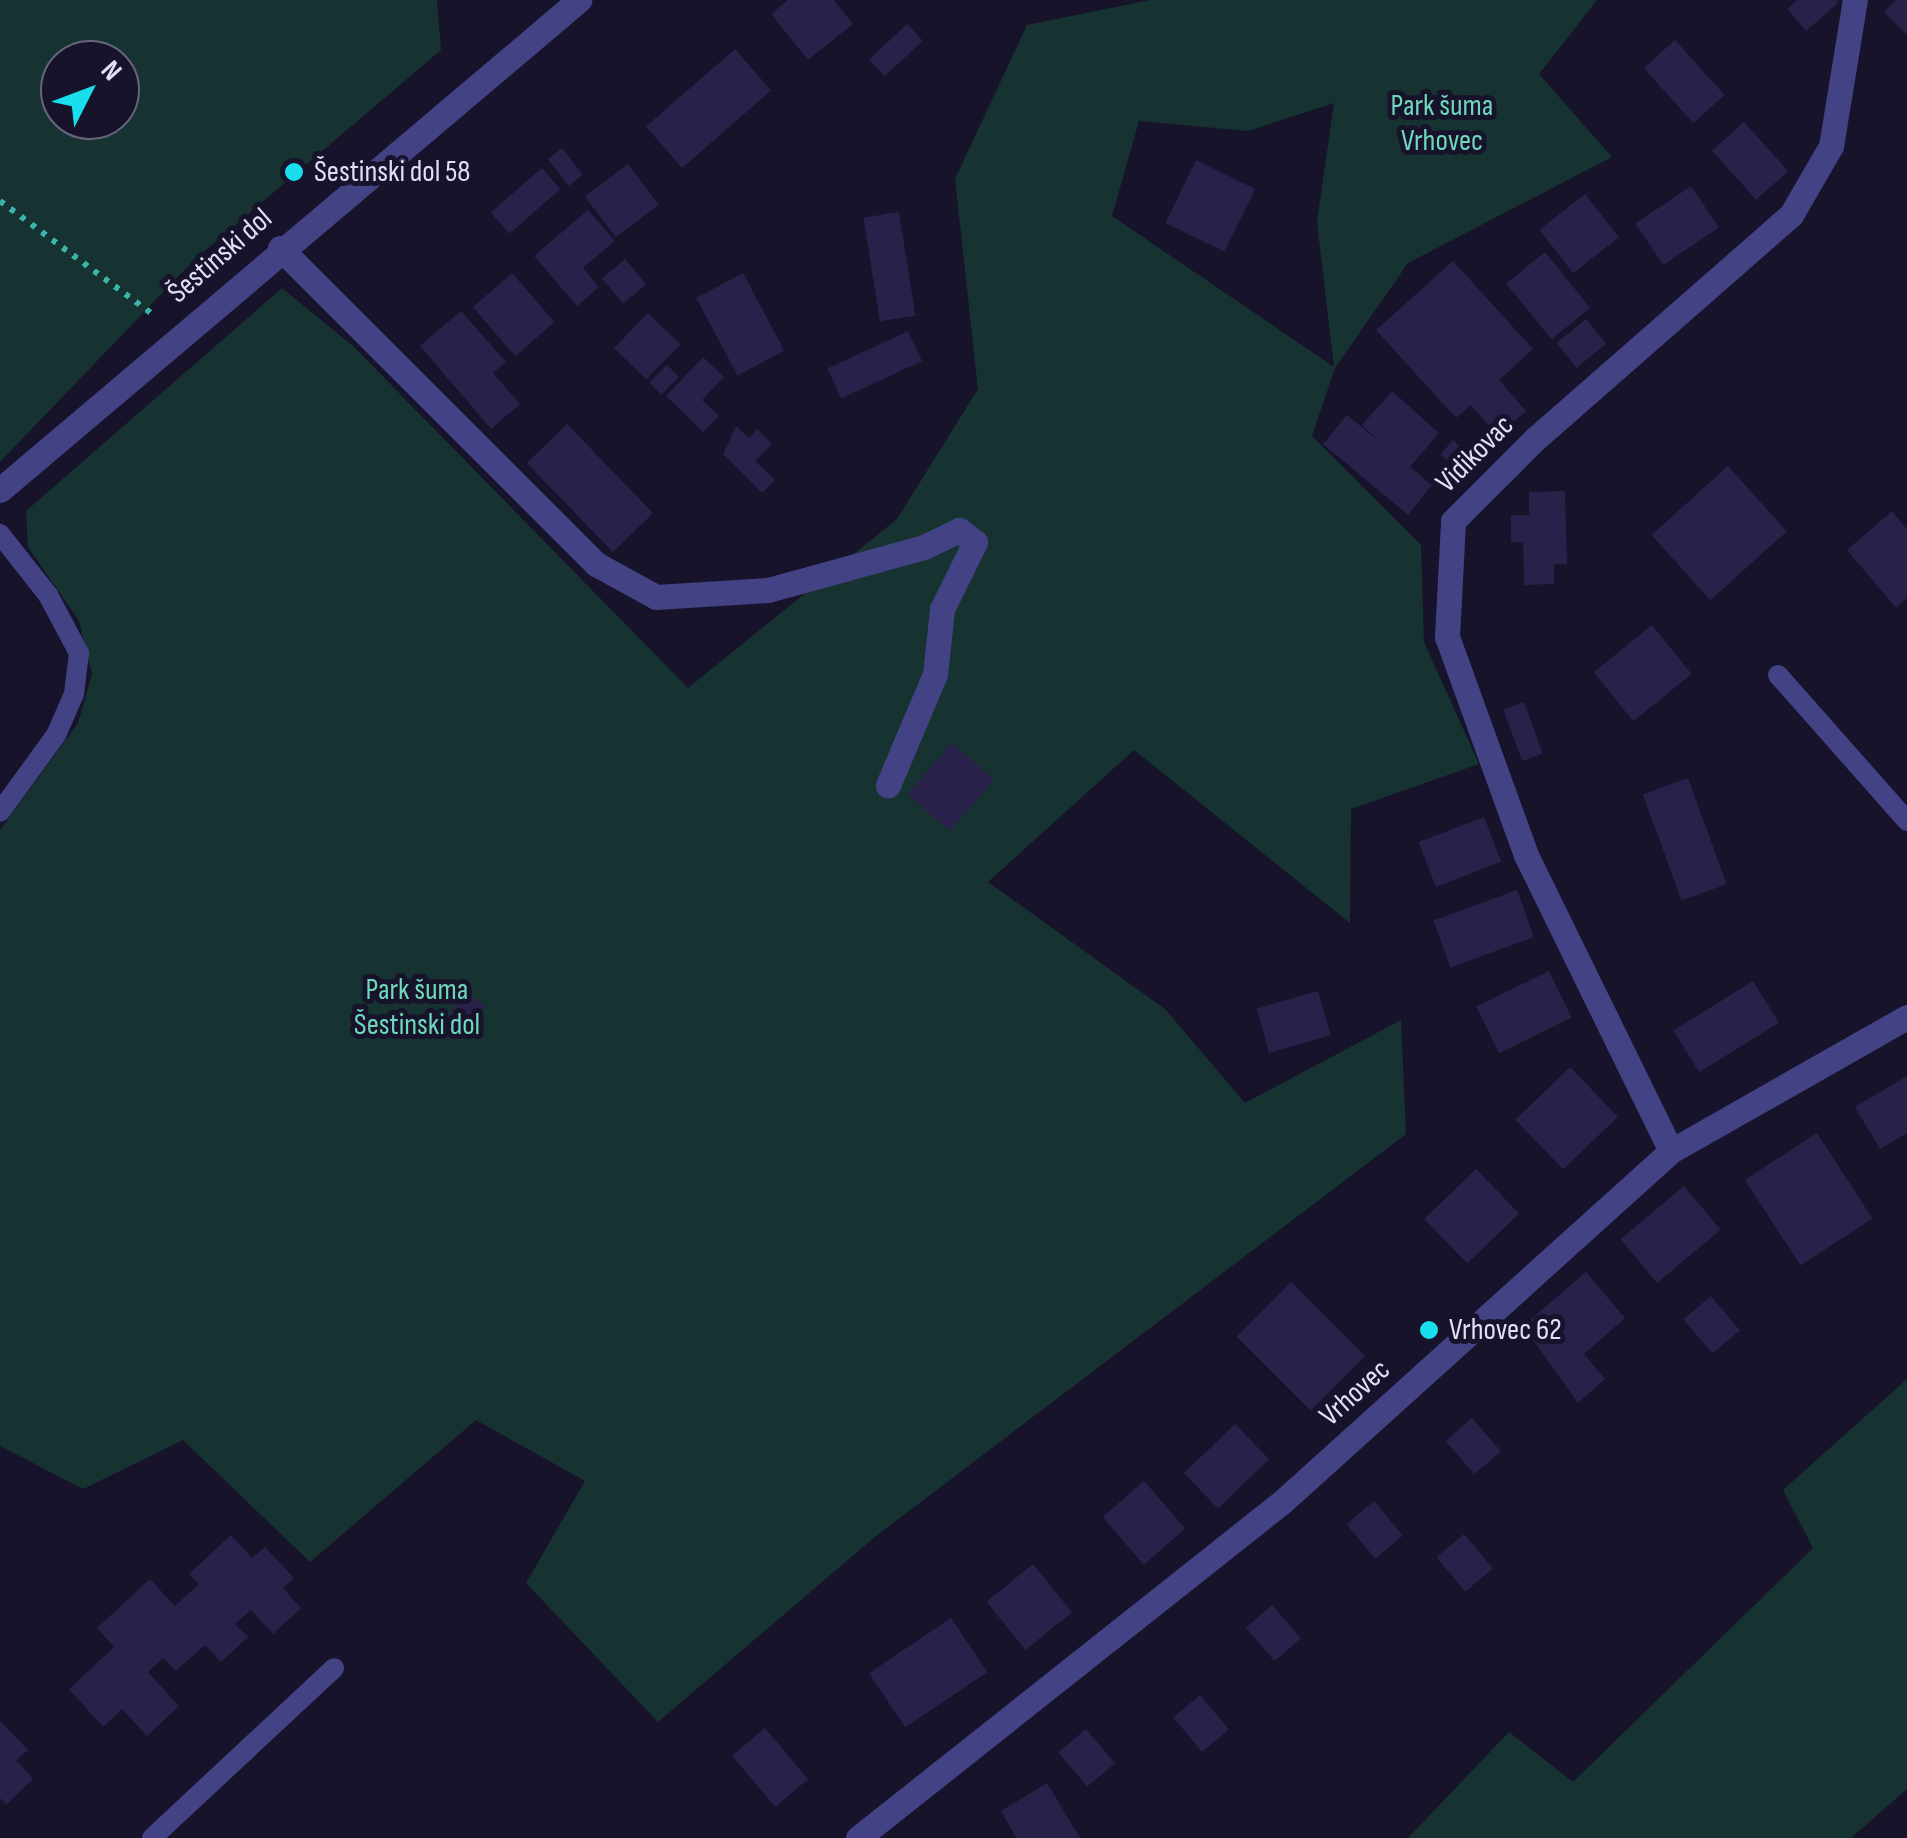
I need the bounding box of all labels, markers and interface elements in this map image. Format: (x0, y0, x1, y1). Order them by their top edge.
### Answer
north arrow (40, 40, 140, 140)
text: N (94, 54, 128, 88)
park label: Park šuma Vrhovec (1391, 88, 1493, 158)
place label: Šestinski dol 58 (314, 154, 470, 190)
marker: Šestinski dol 58 (283, 161, 305, 183)
street label: Šestinski dol (161, 201, 279, 311)
street label: Vidikovac (1429, 408, 1521, 500)
park label: Park šuma Šestinski dol (354, 972, 480, 1042)
place label: Vrhovec 62 (1449, 1312, 1562, 1348)
marker: Vrhovec 62 (1418, 1319, 1440, 1341)
street label: Vrhovec (1312, 1352, 1398, 1434)

